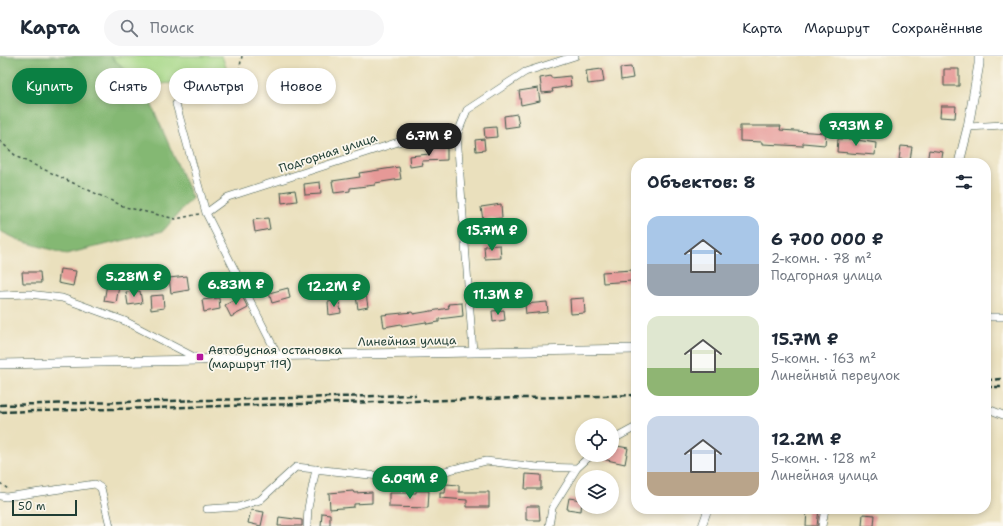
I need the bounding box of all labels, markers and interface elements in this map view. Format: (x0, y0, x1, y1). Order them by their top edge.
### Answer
search box (104, 10, 384, 46)
text: Карта (20, 15, 80, 40)
icon: search (118, 17, 140, 39)
text: Поиск (150, 18, 194, 38)
text: Карта (742, 19, 782, 37)
text: Маршрут (804, 19, 870, 37)
text: Сохранённые (892, 19, 983, 37)
chip: Купить (12, 68, 87, 104)
chip: Снять (95, 68, 161, 104)
chip: Фильтры (169, 68, 258, 104)
chip: Новое (266, 68, 336, 104)
pin: 7.93M ₽ (819, 113, 893, 147)
text: 7.93M ₽ (828, 117, 884, 134)
pin: 6.7M ₽ (396, 123, 462, 157)
text: 6.7M ₽ (405, 127, 453, 144)
street label: Подгорная улица (277, 129, 380, 176)
text: Объектов: 8 (647, 171, 756, 193)
icon: filters (953, 171, 975, 193)
pin: 15.7M ₽ (455, 218, 529, 252)
text: 15.7M ₽ (466, 222, 518, 239)
text: 6 700 000 ₽ (771, 228, 884, 250)
icon: home (679, 232, 727, 280)
text: 2-комн. · 78 m² (771, 250, 872, 267)
pin: 5.28M ₽ (97, 264, 171, 298)
text: Подгорная улица (771, 267, 882, 284)
text: 5.28M ₽ (106, 268, 162, 285)
pin: 6.83M ₽ (199, 272, 273, 306)
pin: 12.2M ₽ (297, 274, 371, 308)
text: 6.83M ₽ (207, 276, 265, 293)
text: 12.2M ₽ (307, 278, 361, 295)
pin: 11.3M ₽ (461, 282, 535, 316)
text: 11.3M ₽ (473, 286, 523, 303)
text: 15.7M ₽ (771, 328, 839, 350)
street label: Линейная улица (358, 332, 457, 350)
icon: home (679, 332, 727, 380)
place label: Автобусная остановка (маршрут 119) (208, 342, 342, 372)
text: 5-комн. · 163 m² (771, 350, 876, 367)
marker: Автобусная остановка (маршрут 119) (195, 352, 205, 362)
text: Линейный переулок (771, 367, 900, 384)
map controls (575, 418, 619, 514)
button: locate (575, 418, 619, 462)
text: 12.2M ₽ (771, 428, 842, 450)
icon: home (679, 432, 727, 480)
text: 5-комн. · 128 m² (771, 450, 876, 467)
pin: 6.09M ₽ (373, 466, 447, 500)
text: Линейная улица (771, 467, 878, 484)
text: 6.09M ₽ (381, 470, 439, 487)
button: layers (575, 470, 619, 514)
scale bar (12, 498, 77, 517)
text: 50 m (18, 499, 46, 514)

